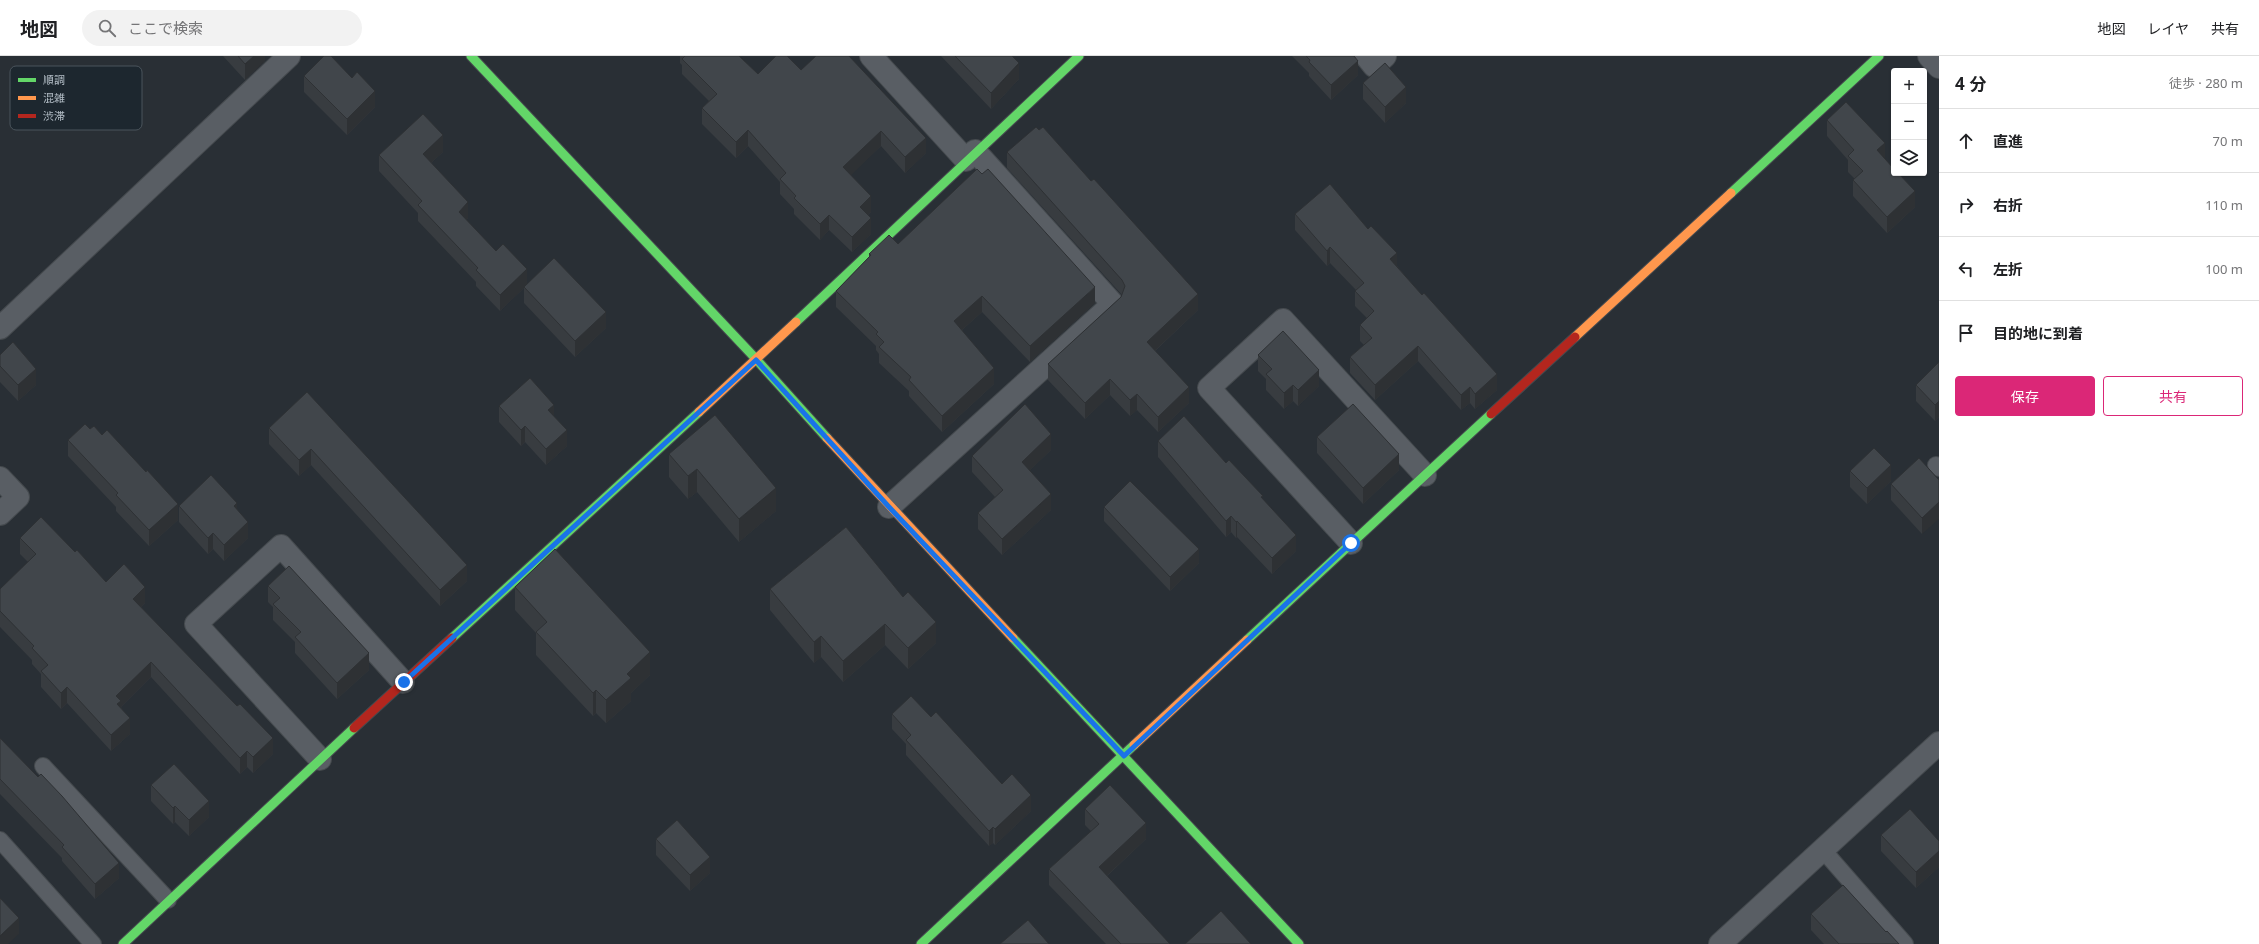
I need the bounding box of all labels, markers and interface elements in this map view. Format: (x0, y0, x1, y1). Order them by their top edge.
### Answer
search box (82, 10, 362, 46)
text: 地図 (20, 16, 58, 42)
icon: search (96, 17, 118, 39)
text: ここで検索 (128, 18, 203, 38)
text: 地図 (2097, 19, 2125, 38)
text: レイヤ (2147, 19, 2189, 38)
text: 共有 (2211, 19, 2239, 38)
legend (10, 66, 142, 130)
map controls (1891, 68, 1927, 176)
button: + (1891, 68, 1927, 104)
text: 順調 (43, 72, 65, 87)
text: 4 分 (1955, 72, 1986, 95)
text: 徒歩 · 280 m (2169, 74, 2243, 92)
text: 混雑 (43, 90, 65, 105)
button: − (1891, 104, 1927, 140)
text: 渋滞 (43, 108, 65, 123)
icon: ahead (1955, 130, 1977, 152)
text: 直進 (1993, 131, 2023, 151)
text: 70 m (2213, 132, 2243, 150)
button: layers (1891, 140, 1927, 176)
icon: right (1955, 194, 1977, 216)
text: 右折 (1993, 195, 2023, 215)
text: 110 m (2205, 196, 2243, 214)
icon: left (1955, 258, 1977, 280)
text: 左折 (1993, 259, 2023, 279)
text: 100 m (2205, 260, 2243, 278)
icon: arrive (1955, 322, 1977, 344)
text: 目的地に到着 (1993, 323, 2083, 343)
button: 保存 (1955, 376, 2095, 416)
button: 共有 (2103, 376, 2243, 416)
route start (1342, 534, 1360, 552)
route end (395, 673, 413, 691)

